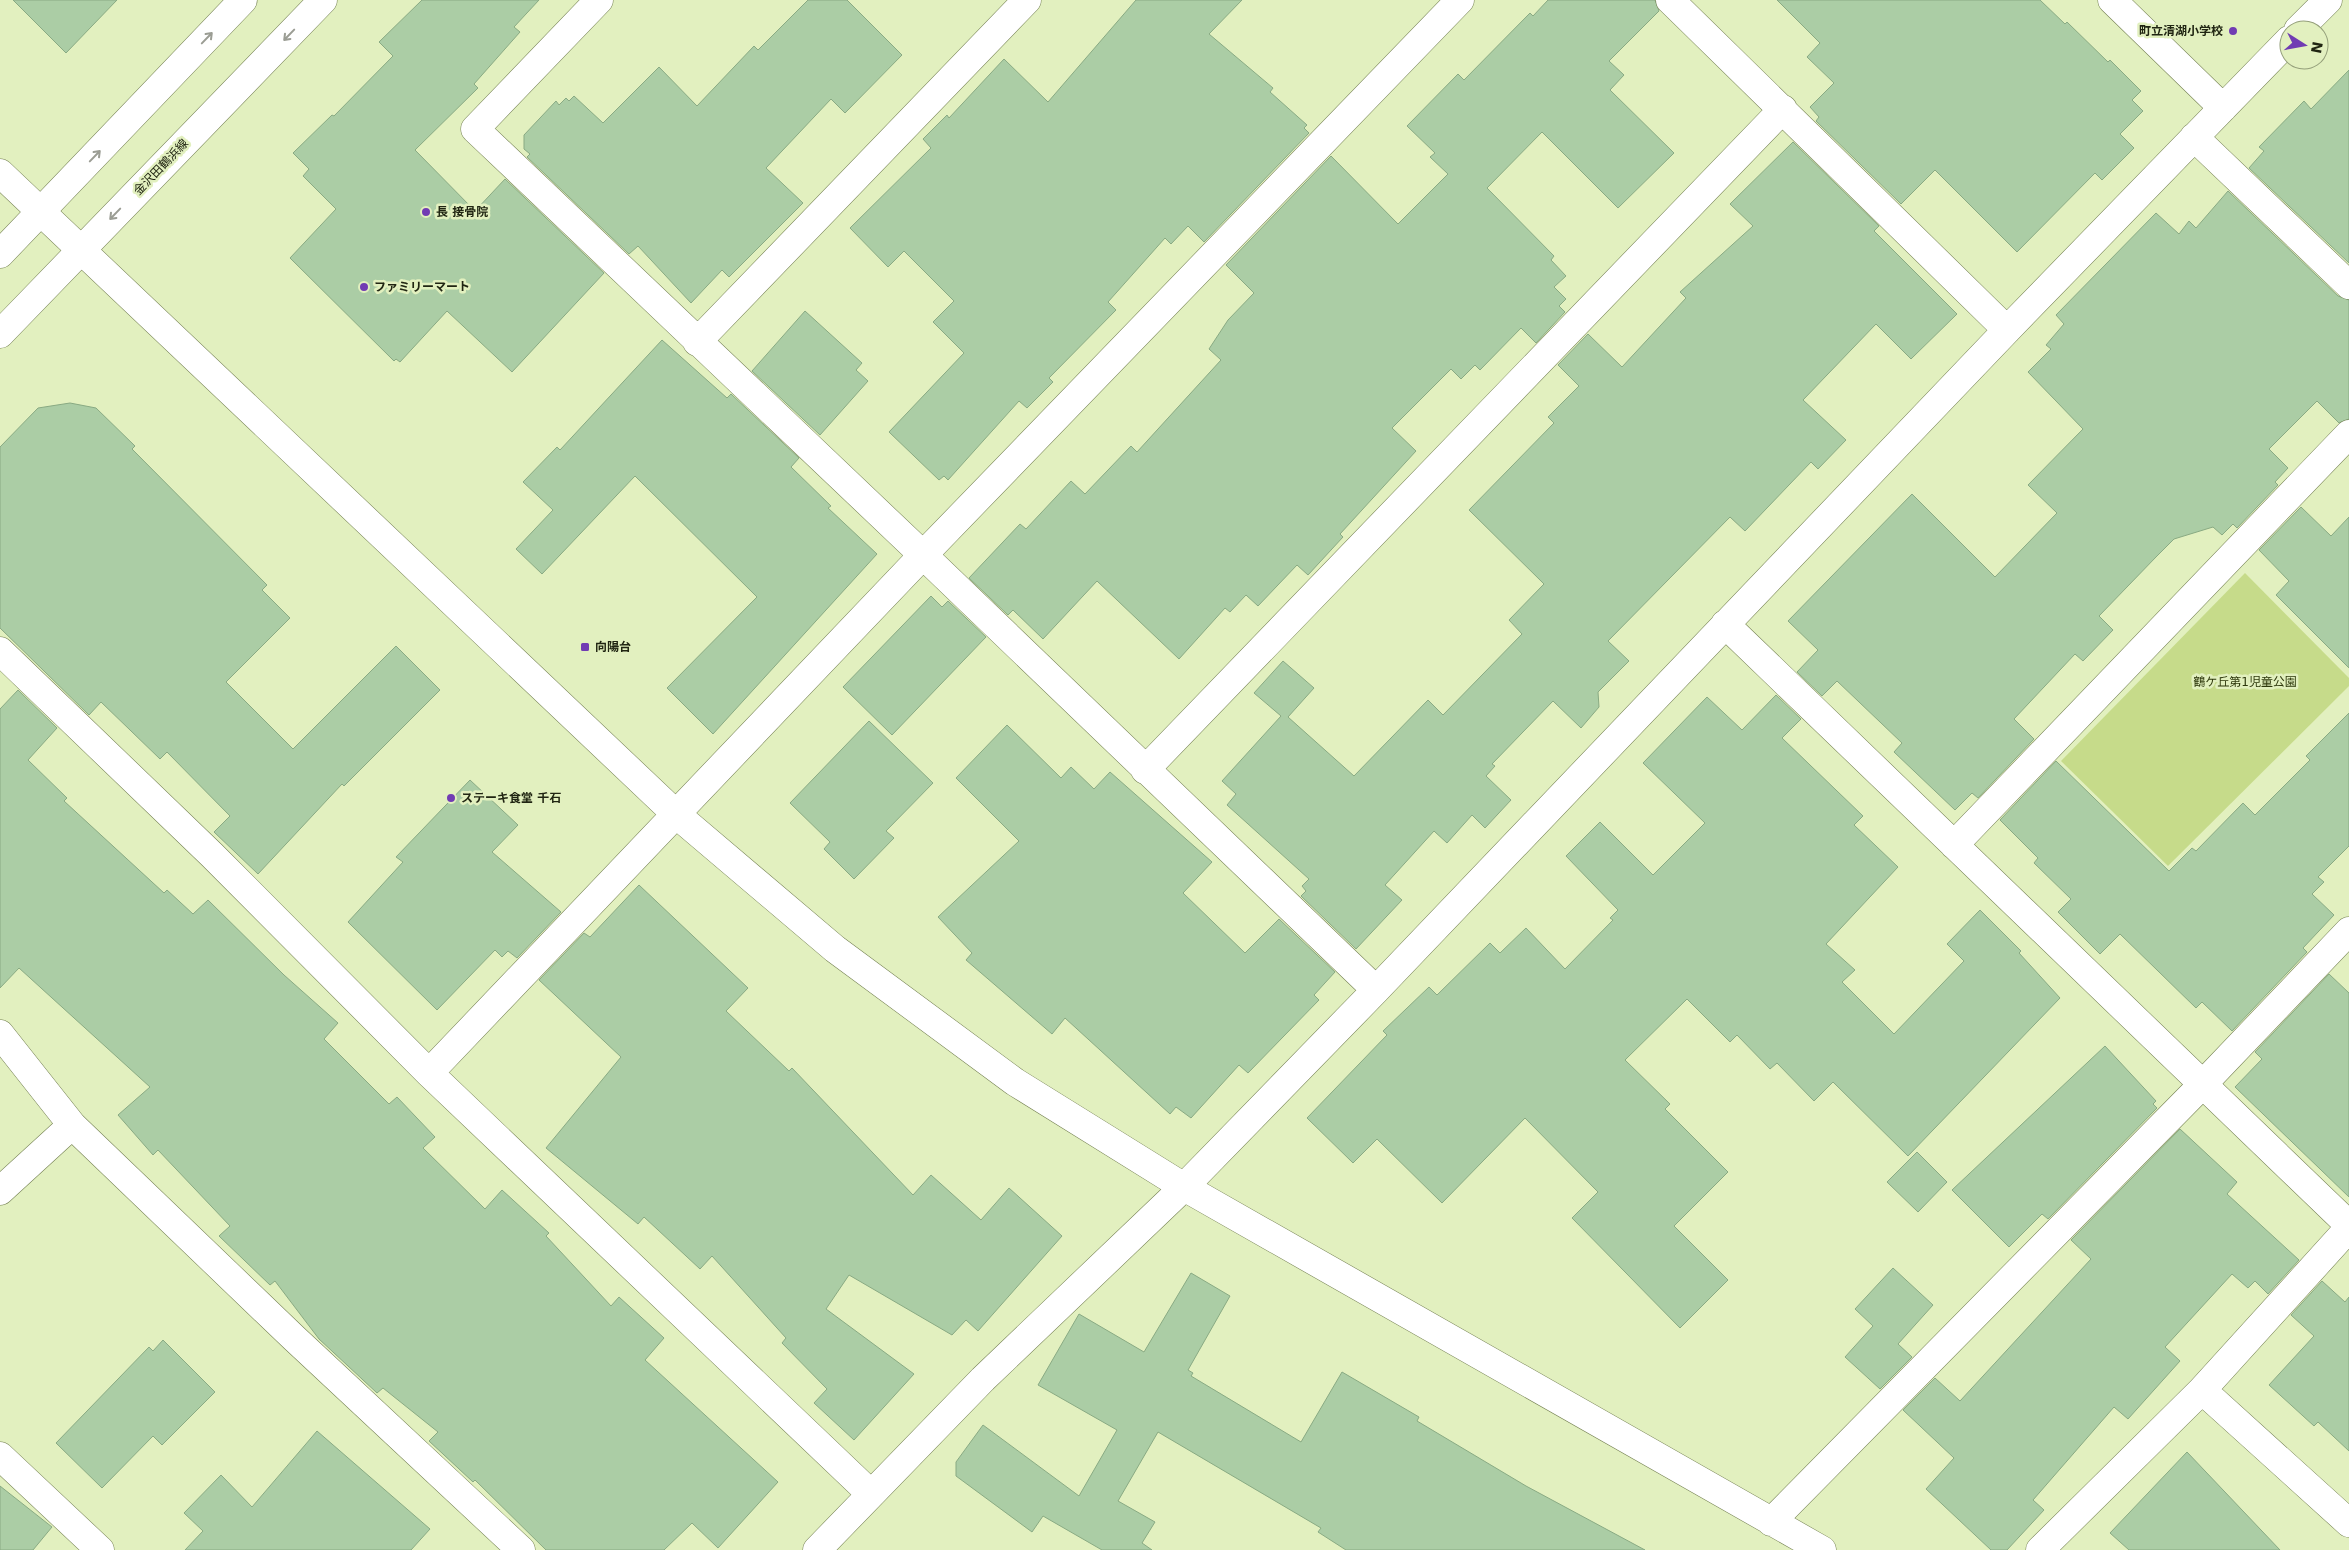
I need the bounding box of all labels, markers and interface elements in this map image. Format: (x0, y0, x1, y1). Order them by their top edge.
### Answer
north arrow (2279, 20, 2329, 70)
place label: 町立清湖小学校 (2139, 24, 2223, 38)
marker: 町立清湖小学校 (2227, 25, 2239, 37)
one-way arrow (283, 29, 295, 41)
one-way arrow (201, 32, 213, 45)
text: N (2308, 40, 2326, 55)
street label: 金沢田鶴浜線 (131, 136, 191, 198)
one-way arrow (88, 150, 101, 162)
place label: 長 接骨院 (436, 205, 488, 219)
marker: 長 接骨院 (420, 206, 432, 218)
one-way arrow (109, 208, 121, 221)
place label: ファミリーマート (374, 280, 470, 294)
marker: ファミリーマート (358, 281, 370, 293)
place label: 向陽台 (595, 640, 631, 654)
marker: 向陽台 (579, 641, 591, 653)
park label: 鶴ケ丘第1児童公園 (2193, 675, 2297, 689)
place label: ステーキ食堂 千石 (461, 791, 561, 805)
marker: ステーキ食堂 千石 (445, 792, 457, 804)

